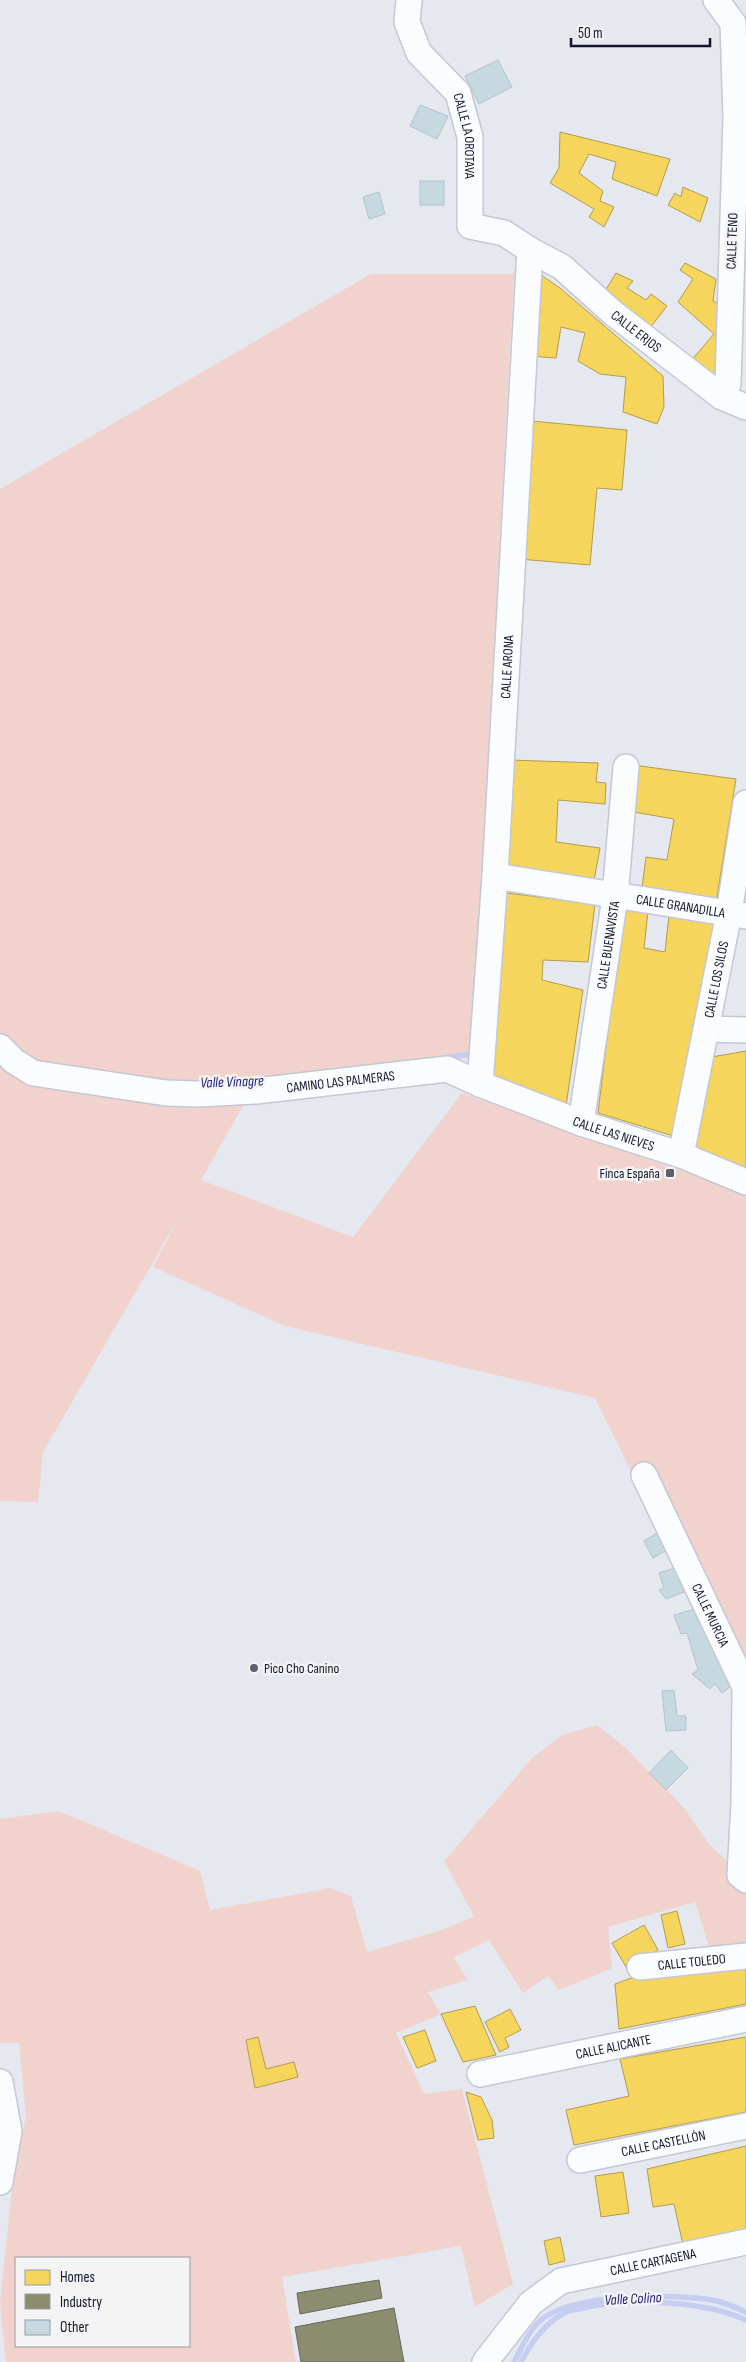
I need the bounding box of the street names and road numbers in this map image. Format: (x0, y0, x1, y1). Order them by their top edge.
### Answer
street label: CALLE LA OROTAVA (450, 91, 479, 180)
street label: CALLE TENO (723, 212, 741, 270)
street label: CALLE ERJOS (608, 306, 665, 356)
street label: CALLE ARONA (496, 634, 517, 699)
street label: CALLE GRANADILLA (635, 890, 727, 921)
street label: CALLE BUENAVISTA (593, 899, 623, 990)
street label: CALLE LOS SILOS (700, 940, 732, 1019)
street label: CAMINO LAS PALMERAS (285, 1067, 396, 1096)
street label: CALLE LAS NIEVES (571, 1112, 657, 1154)
street label: CALLE MURCIA (688, 1580, 733, 1650)
street label: CALLE TOLEDO (657, 1950, 727, 1974)
street label: CALLE ALICANTE (574, 2030, 653, 2063)
street label: CALLE CASTELLÓN (620, 2126, 707, 2160)
street label: CALLE CARTAGENA (609, 2244, 698, 2279)

